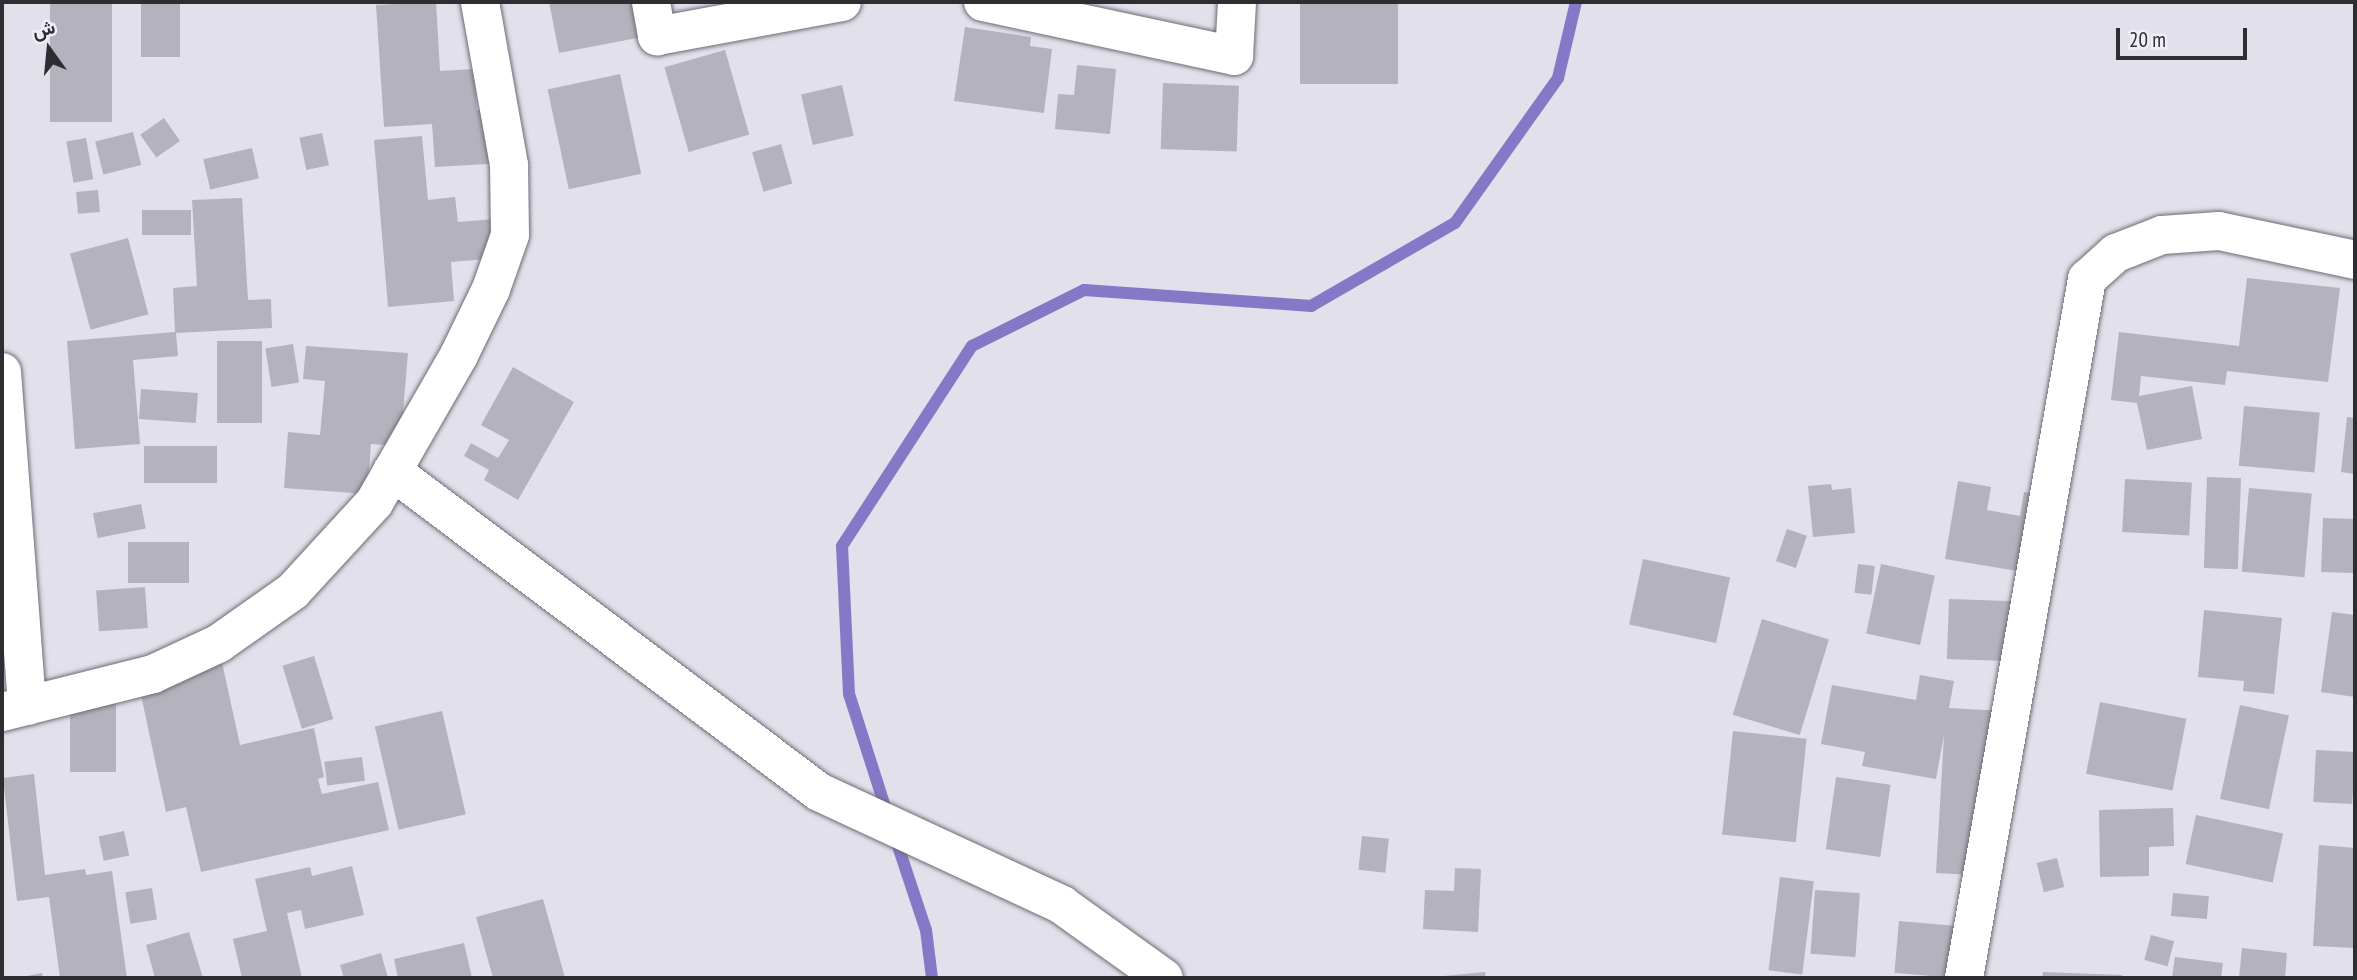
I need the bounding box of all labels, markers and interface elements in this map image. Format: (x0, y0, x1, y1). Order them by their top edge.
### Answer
north arrow (14, 14, 84, 84)
text: ش (29, 14, 58, 43)
scale bar (2119, 14, 2250, 58)
text: 20 m (2129, 26, 2166, 53)

